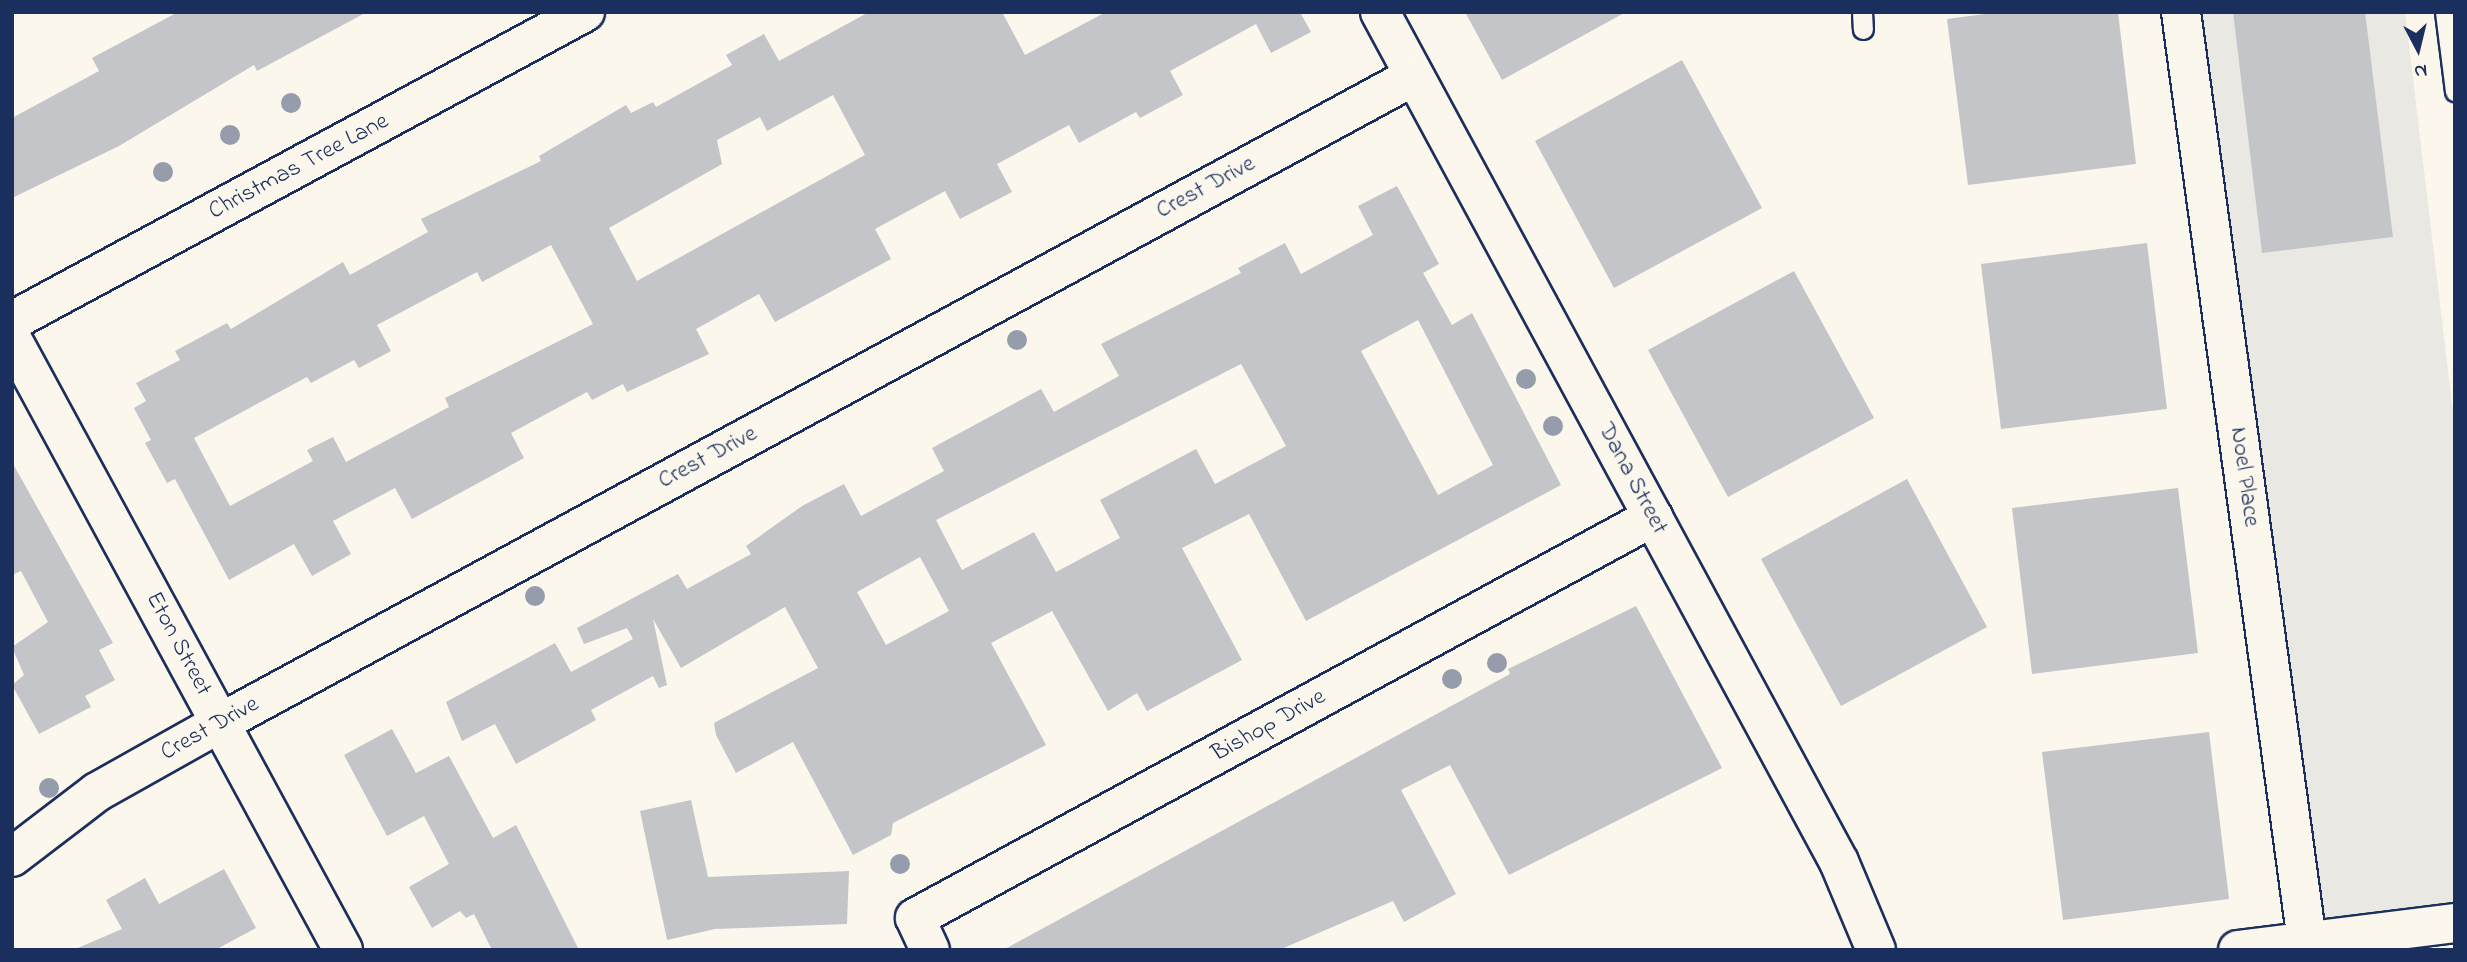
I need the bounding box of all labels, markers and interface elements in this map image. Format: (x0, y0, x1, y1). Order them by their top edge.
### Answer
north arrow (2383, 14, 2453, 84)
text: N (2413, 56, 2429, 85)
street label: Christmas Tree Lane (204, 107, 394, 227)
street label: Crest Drive (1152, 150, 1260, 226)
street label: Dana Street (1591, 418, 1673, 540)
street label: Crest Drive (654, 420, 762, 496)
street label: Noel Place (2223, 425, 2265, 529)
street label: Eton Street (139, 587, 217, 701)
street label: Bishop Drive (1207, 683, 1331, 769)
street label: Crest Drive (156, 690, 264, 768)

